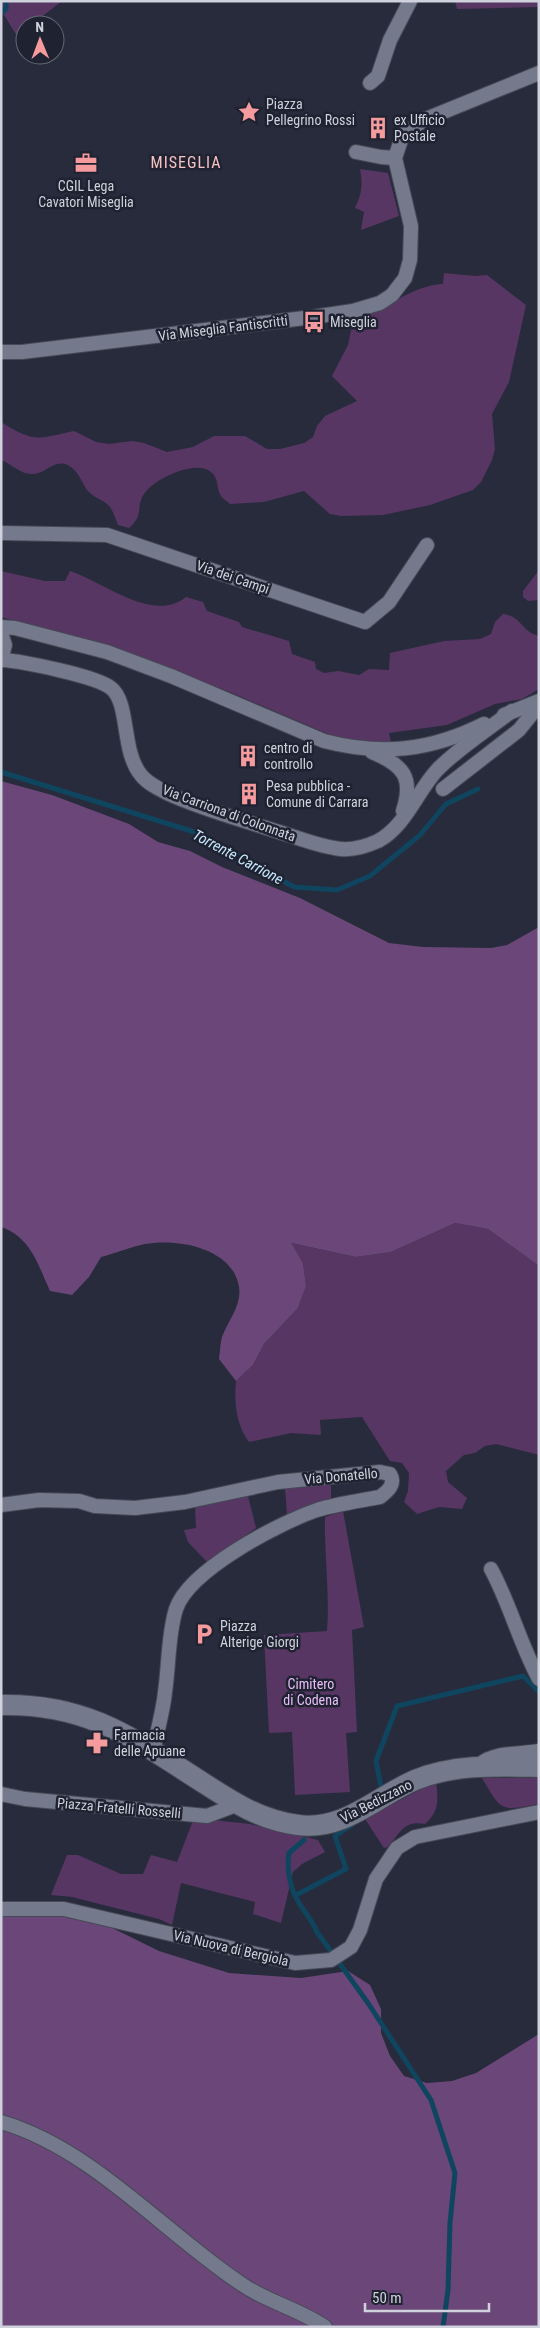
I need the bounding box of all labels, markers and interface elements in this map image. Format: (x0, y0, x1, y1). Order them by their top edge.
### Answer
north arrow (15, 15, 65, 65)
text: N (35, 19, 44, 35)
place label: Piazza Pellegrino Rossi (266, 96, 355, 128)
place icon: Piazza Pellegrino Rossi (236, 99, 262, 125)
place label: ex Ufficio Postale (394, 112, 445, 144)
building icon: ex Ufficio Postale (365, 115, 391, 141)
office icon: CGIL Lega Cavatori Miseglia (73, 150, 99, 176)
district label: MISEGLIA (151, 153, 221, 172)
place label: CGIL Lega Cavatori Miseglia (38, 178, 134, 210)
bus stop icon: Miseglia (301, 309, 327, 335)
street label: Via Miseglia Fantiscritti (157, 312, 289, 344)
place label: Miseglia (330, 314, 377, 330)
street label: Via dei Campi (194, 557, 272, 597)
place label: centro di controllo (264, 740, 313, 772)
building icon: centro di controllo (235, 743, 261, 769)
place label: Pesa pubblica - Comune di Carrara (266, 778, 369, 810)
street label: Via Carriona di Colonnata (160, 781, 298, 845)
building icon: Pesa pubblica - Comune di Carrara (236, 781, 262, 807)
water label: Torrente Carrione (190, 826, 286, 888)
street label: Via Donatello (304, 1465, 378, 1487)
place label: Piazza Alterige Giorgi (220, 1618, 299, 1650)
parking icon: Piazza Alterige Giorgi (191, 1621, 217, 1647)
park label: Cimitero di Codena (283, 1676, 339, 1708)
place label: Farmacia delle Apuane (114, 1727, 186, 1759)
pharmacy icon: Farmacia delle Apuane (84, 1730, 110, 1756)
street label: Via Bedizzano (338, 1776, 414, 1826)
street label: Piazza Fratelli Rosselli (56, 1795, 182, 1821)
street label: Via Nuova di Bergiola (172, 1927, 290, 1969)
scale bar (365, 2280, 489, 2312)
text: 50 m (372, 2289, 402, 2307)

